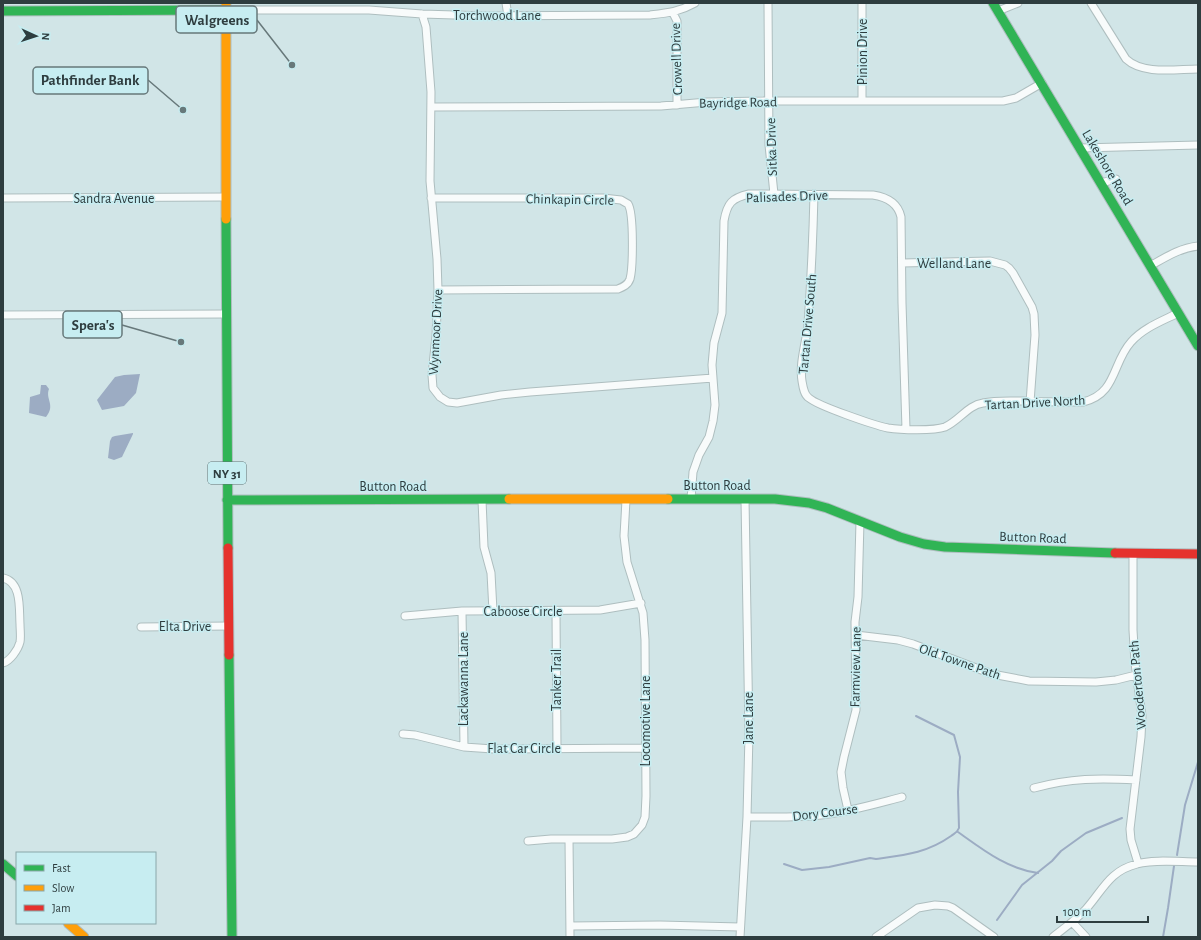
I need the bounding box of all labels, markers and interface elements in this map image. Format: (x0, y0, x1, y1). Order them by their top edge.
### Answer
callout: Walgreens (176, 6, 257, 33)
street label: Torchwood Lane (453, 9, 541, 23)
text: Walgreens (185, 13, 249, 28)
north arrow (16, 16, 56, 56)
street label: Pinion Drive (856, 19, 870, 85)
street label: Crowell Drive (669, 23, 685, 95)
text: N (40, 32, 51, 41)
callout: Pathfinder Bank (33, 67, 148, 94)
text: Pathfinder Bank (41, 73, 140, 88)
street label: Bayridge Road (699, 95, 777, 111)
street label: Sitka Drive (764, 118, 780, 176)
street label: Lakeshore Road (1079, 127, 1135, 208)
street label: Palisades Drive (746, 189, 828, 205)
street label: Sandra Avenue (73, 192, 155, 206)
street label: Chinkapin Circle (526, 192, 614, 208)
street label: Welland Lane (917, 257, 991, 271)
street label: Tartan Drive South (797, 273, 819, 375)
street label: Wynmoor Drive (427, 289, 445, 375)
callout: Spera's (63, 311, 122, 338)
text: Spera's (72, 318, 115, 333)
street label: Tartan Drive North (984, 393, 1086, 413)
road number: NY 31 (208, 462, 246, 484)
street label: Button Road (683, 479, 751, 493)
street label: Button Road (359, 480, 427, 494)
street label: Button Road (999, 530, 1067, 546)
street label: Caboose Circle (483, 605, 563, 619)
street label: Elta Drive (159, 620, 211, 634)
street label: Farmview Lane (848, 627, 864, 708)
street label: Lackawanna Lane (457, 632, 471, 726)
street label: Wooderton Path (1127, 640, 1149, 730)
street label: Old Towne Path (917, 641, 1002, 682)
street label: Tanker Trail (550, 649, 564, 711)
street label: Locomotive Lane (639, 676, 653, 766)
street label: Jane Lane (742, 692, 756, 744)
street label: Flat Car Circle (487, 742, 561, 756)
street label: Dory Course (792, 802, 859, 824)
legend (16, 852, 156, 924)
text: Fast (52, 862, 71, 874)
text: Slow (52, 882, 74, 894)
scale bar (1057, 898, 1148, 924)
text: Jam (52, 902, 71, 914)
text: 100 m (1063, 906, 1091, 918)

